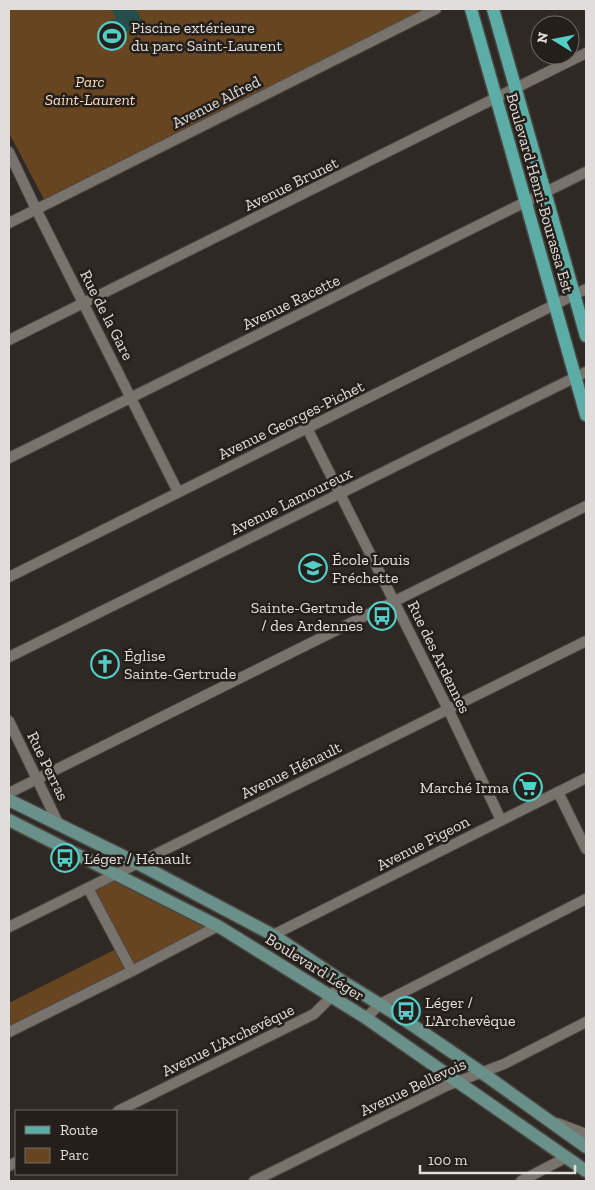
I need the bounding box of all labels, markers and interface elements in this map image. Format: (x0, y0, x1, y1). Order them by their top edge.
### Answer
north arrow (530, 15, 580, 65)
place label: Piscine extérieure du parc Saint-Laurent (131, 18, 283, 55)
sports icon: Piscine extérieure du parc Saint-Laurent (97, 21, 127, 51)
text: N (533, 31, 552, 45)
park label: Parc Saint-Laurent (45, 72, 136, 109)
street label: Avenue Alfred (169, 72, 264, 132)
street label: Boulevard Henri-Bourassa Est (502, 91, 578, 295)
street label: Avenue Brunet (241, 153, 341, 215)
street label: Rue de la Gare (76, 267, 138, 363)
street label: Avenue Racette (239, 270, 343, 334)
street label: Avenue Georges-Pichet (215, 376, 367, 464)
street label: Avenue Lamoureux (227, 463, 355, 539)
place label: École Louis Fréchette (332, 550, 410, 587)
school or university icon: École Louis Fréchette (298, 553, 328, 583)
place label: Sainte-Gertrude / des Ardennes (251, 598, 363, 635)
street label: Rue des Ardennes (404, 598, 474, 716)
bus stop icon: Sainte-Gertrude / des Ardennes (367, 601, 397, 631)
place label: Église Sainte-Gertrude (124, 646, 236, 683)
church icon: Église Sainte-Gertrude (90, 649, 120, 679)
street label: Rue Perras (23, 728, 73, 804)
street label: Avenue Hénault (238, 737, 344, 803)
supermarket icon: Marché Irma (513, 772, 543, 802)
place label: Marché Irma (420, 778, 509, 797)
street label: Avenue Pigeon (373, 811, 473, 875)
bus stop icon: Léger / Hénault (50, 843, 80, 873)
place label: Léger / Hénault (84, 849, 191, 868)
street label: Boulevard Léger (262, 929, 368, 1005)
place label: Léger / L'Archevêque (425, 993, 516, 1030)
bus stop icon: Léger / L'Archevêque (391, 996, 421, 1026)
street label: Avenue L'Archevêque (159, 1000, 297, 1080)
street label: Avenue Bellevois (357, 1054, 469, 1120)
legend (15, 1110, 178, 1175)
text: Route (60, 1121, 98, 1139)
scale bar (420, 1142, 575, 1174)
text: Parc (60, 1146, 89, 1164)
text: 100 m (428, 1151, 467, 1169)

